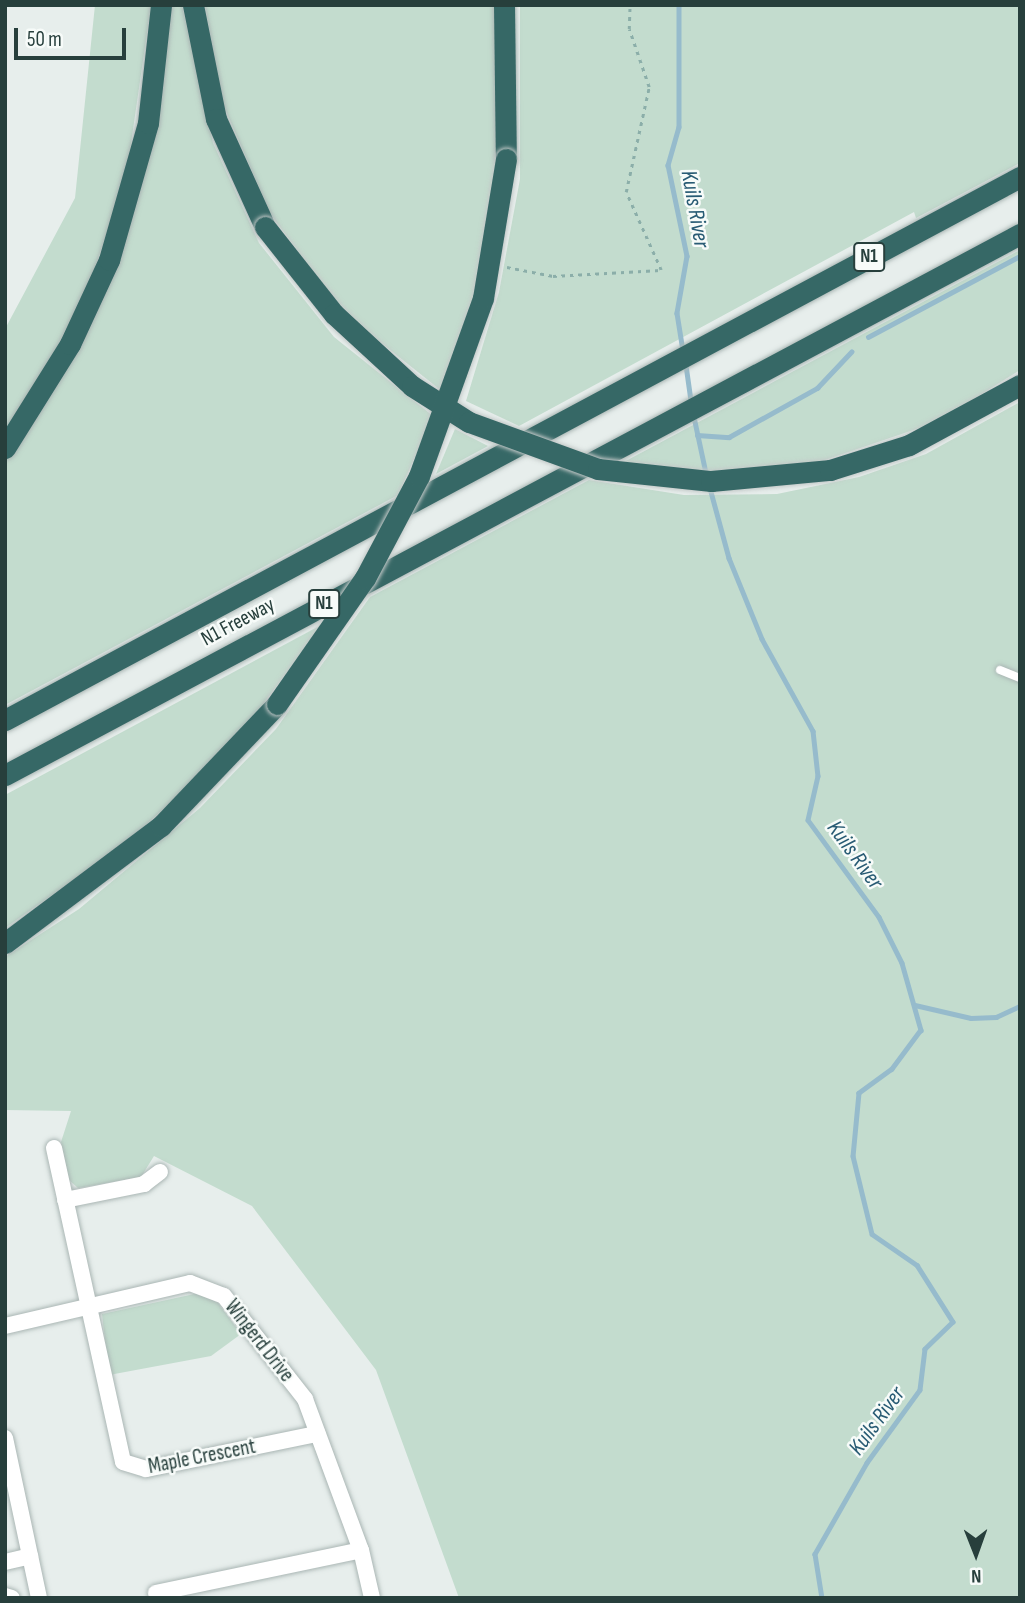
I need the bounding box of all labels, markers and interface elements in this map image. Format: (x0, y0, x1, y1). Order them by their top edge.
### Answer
scale bar (18, 14, 130, 58)
text: 50 m (27, 27, 62, 52)
water label: Kuils River (675, 168, 715, 250)
road number: N1 (852, 242, 886, 272)
road number: N1 (306, 589, 342, 620)
street label: N1 Freeway (197, 592, 279, 652)
water label: Kuils River (821, 815, 889, 895)
street label: Wingerd Drive (219, 1295, 299, 1387)
water label: Kuils River (843, 1381, 911, 1461)
street label: Maple Crescent (146, 1434, 258, 1480)
north arrow (941, 1519, 1011, 1589)
text: N (971, 1564, 982, 1587)

